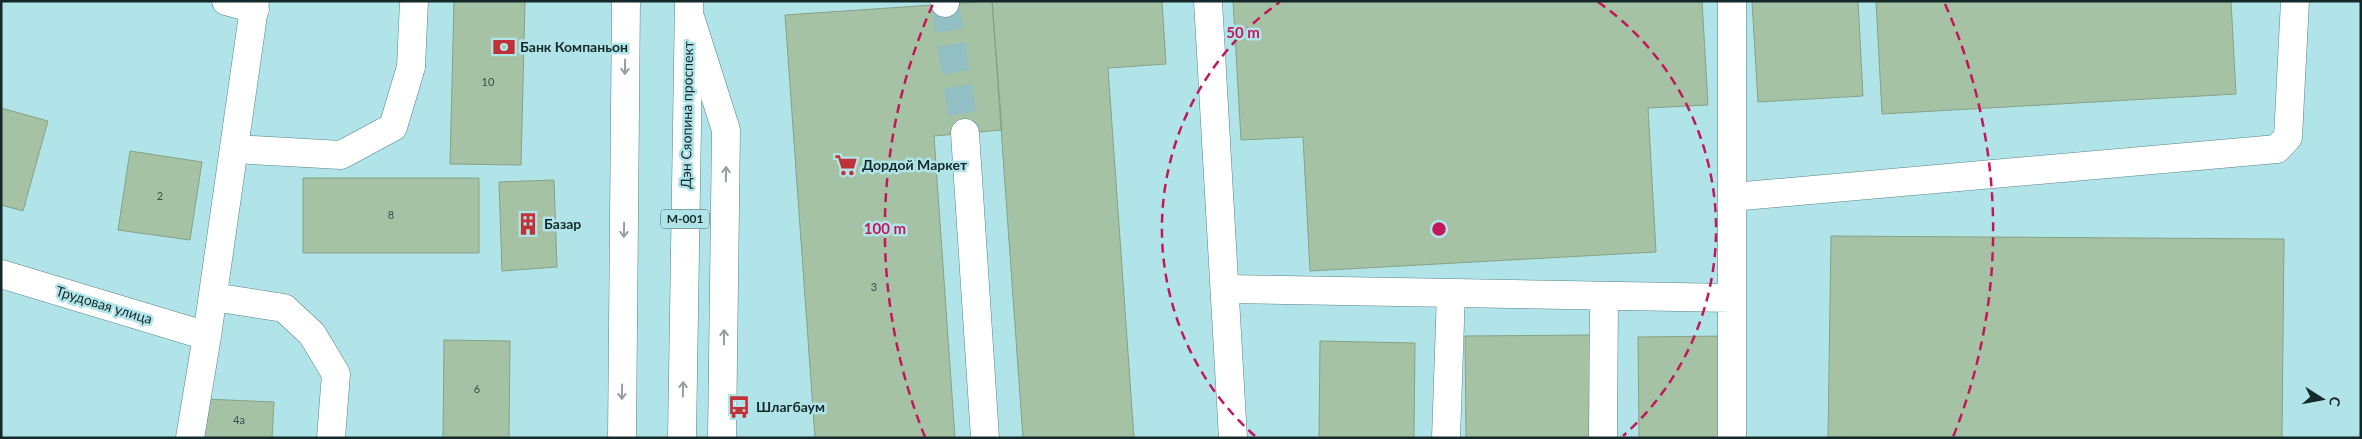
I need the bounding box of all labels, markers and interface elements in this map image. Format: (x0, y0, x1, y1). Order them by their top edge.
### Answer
text: 50 m (1226, 23, 1260, 41)
bank icon: Банк Компаньон (491, 34, 517, 60)
place label: Банк Компаньон (520, 38, 628, 55)
street label: Дэн Сяопина проспект (677, 41, 696, 189)
one-way arrow (620, 59, 630, 75)
house number: 10 (482, 75, 495, 88)
supermarket icon: Дордой Маркет (833, 152, 859, 178)
place label: Дордой Маркет (862, 156, 968, 173)
one-way arrow (721, 166, 731, 182)
house number: 2 (157, 189, 163, 202)
house number: 8 (388, 208, 394, 221)
road number: M-001 (661, 210, 709, 228)
building icon: Базар (515, 211, 541, 237)
place label: Базар (544, 215, 581, 232)
text: 100 m (864, 219, 906, 237)
centre of rings (1430, 220, 1448, 238)
one-way arrow (619, 222, 629, 238)
house number: 3 (871, 280, 877, 293)
street label: Трудовая улица (54, 282, 155, 327)
one-way arrow (719, 329, 729, 345)
north arrow (2297, 374, 2347, 424)
one-way arrow (678, 381, 688, 398)
house number: 6 (474, 382, 480, 395)
one-way arrow (618, 384, 627, 400)
bus stop icon: Шлагбаум (726, 394, 752, 420)
text: С (2326, 395, 2344, 408)
place label: Шлагбаум (756, 398, 825, 415)
house number: 4a (233, 413, 245, 426)

